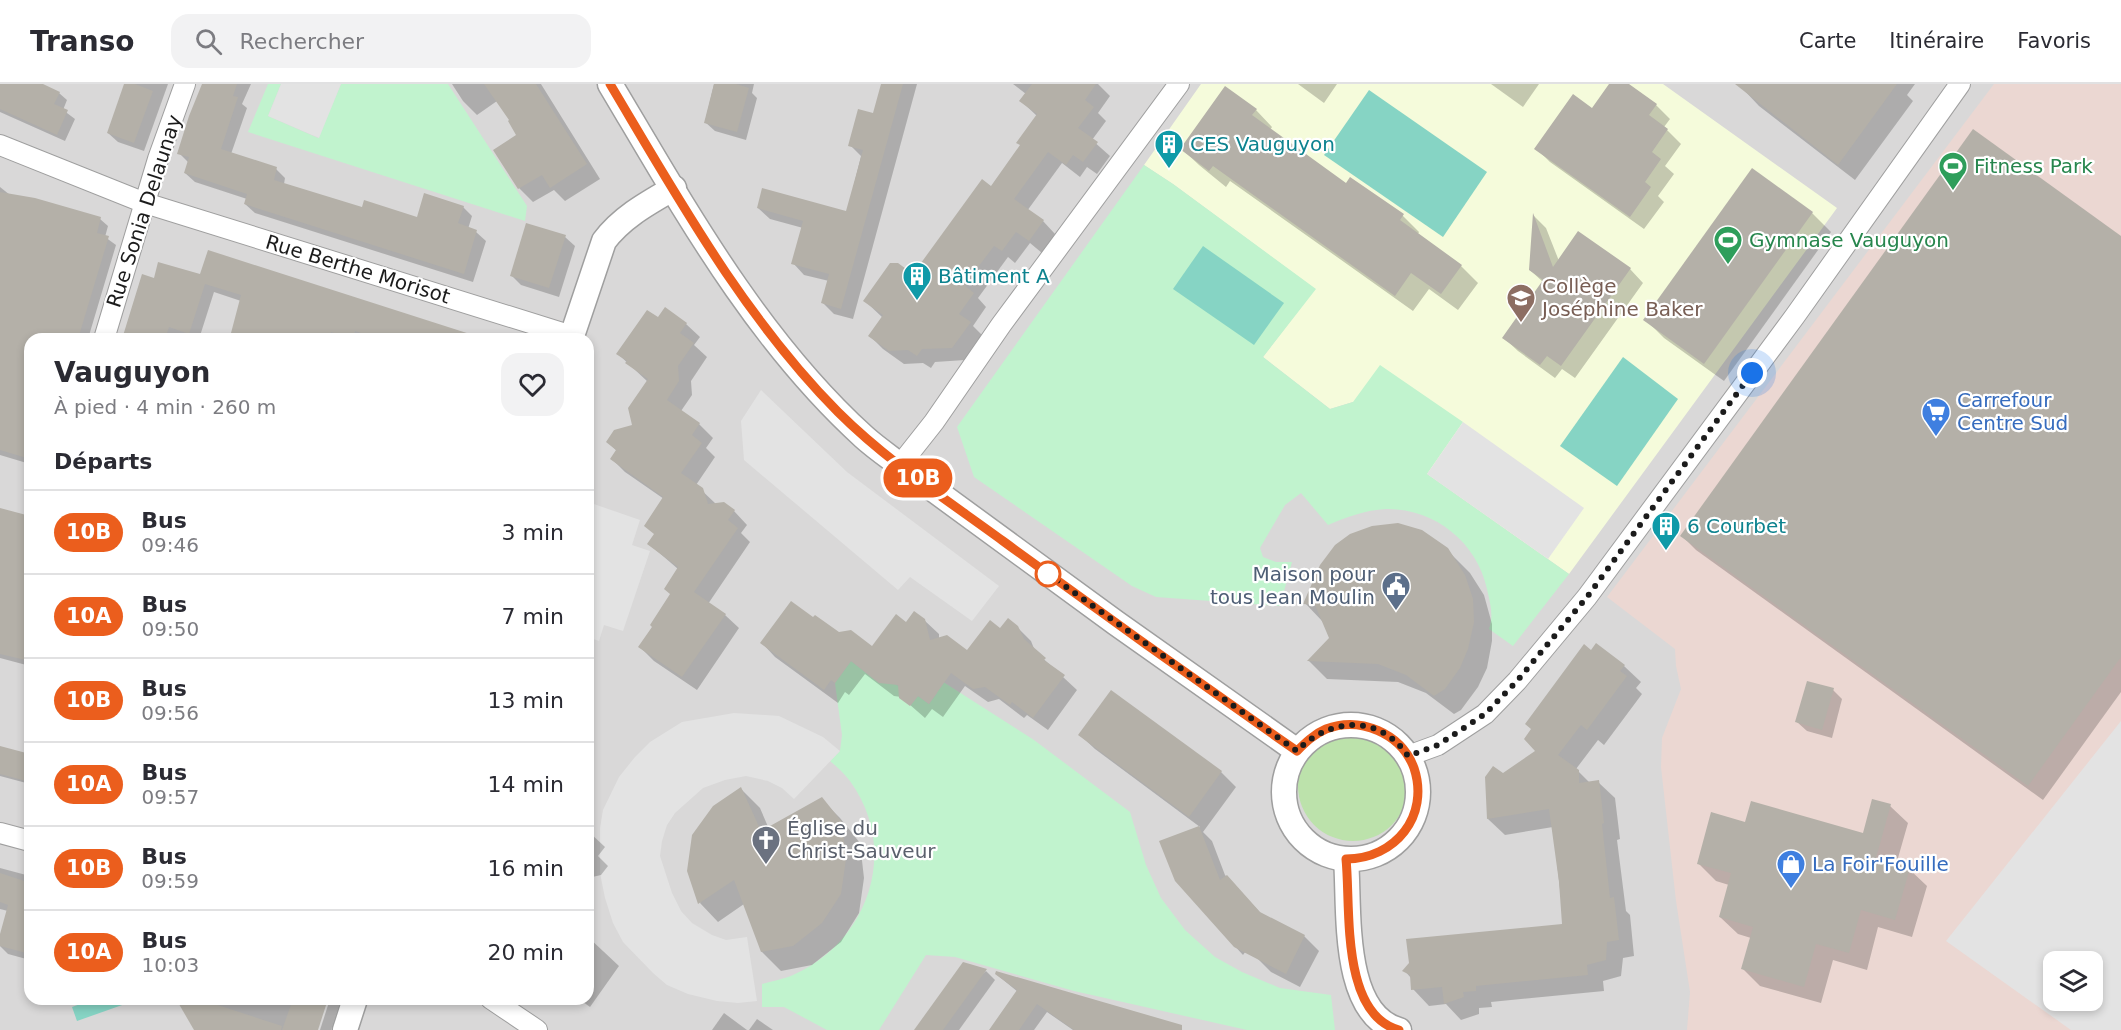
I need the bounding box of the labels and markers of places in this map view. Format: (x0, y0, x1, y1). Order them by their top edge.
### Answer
building icon: CES Vauguyon (1153, 128, 1185, 170)
place label: CES Vauguyon (1190, 132, 1335, 156)
sports icon: Fitness Park (1937, 150, 1969, 192)
place label: Fitness Park (1974, 154, 2093, 178)
sports icon: Gymnase Vauguyon (1712, 224, 1744, 266)
place label: Gymnase Vauguyon (1749, 228, 1949, 252)
building icon: Bâtiment A (901, 260, 933, 302)
place label: Bâtiment A (938, 264, 1050, 288)
place label: Collège Joséphine Baker (1540, 274, 1703, 321)
school or university icon: Collège Joséphine Baker (1505, 282, 1537, 324)
place label: Carrefour Centre Sud (1957, 388, 2068, 435)
supermarket icon: Carrefour Centre Sud (1920, 396, 1952, 438)
building icon: 6 Courbet (1650, 510, 1682, 552)
place label: 6 Courbet (1687, 514, 1786, 538)
unlabelled marker (1035, 561, 1061, 587)
place label: Maison pour tous Jean Moulin (1210, 562, 1376, 609)
public building icon: Maison pour tous Jean Moulin (1380, 570, 1412, 612)
place label: Église du Christ-Sauveur (787, 816, 936, 863)
church icon: Église du Christ-Sauveur (750, 824, 782, 866)
shop icon: La Foir'Fouille (1775, 848, 1807, 890)
place label: La Foir'Fouille (1812, 852, 1949, 876)

